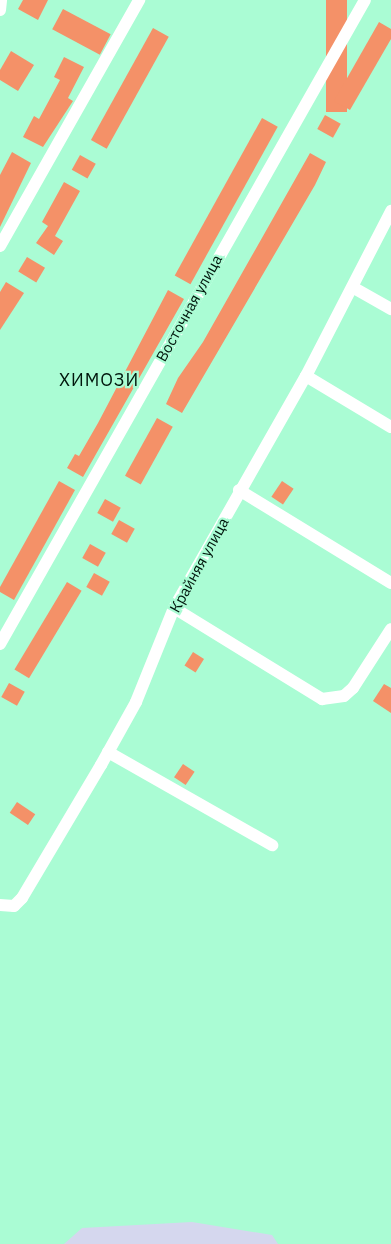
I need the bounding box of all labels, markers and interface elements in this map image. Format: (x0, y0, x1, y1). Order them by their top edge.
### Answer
street label: Восточная улица (152, 252, 226, 364)
district label: ХИМОЗИ (58, 369, 140, 391)
street label: Крайняя улица (166, 515, 232, 615)

